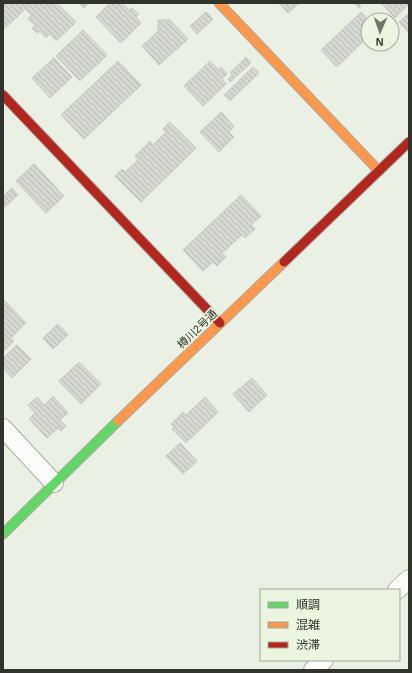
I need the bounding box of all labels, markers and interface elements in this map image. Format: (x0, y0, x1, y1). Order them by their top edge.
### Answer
north arrow (360, 12, 400, 52)
text: N (375, 36, 384, 48)
street label: 樽川2号通 (175, 307, 219, 351)
legend (260, 589, 400, 661)
text: 順調 (296, 598, 320, 612)
text: 混雑 (296, 618, 320, 632)
text: 渋滞 (296, 638, 320, 652)

